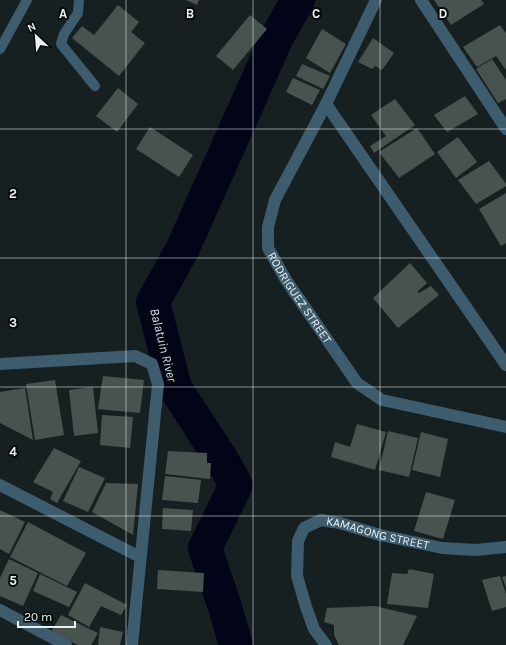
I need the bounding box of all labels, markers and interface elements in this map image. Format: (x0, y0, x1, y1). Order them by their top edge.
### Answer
text: A (59, 6, 67, 21)
text: B (186, 6, 194, 21)
text: C (312, 6, 320, 21)
text: D (439, 6, 448, 21)
north arrow (16, 16, 56, 56)
text: N (25, 20, 38, 35)
text: 2 (9, 186, 17, 201)
street label: RODRIGUEZ STREET (265, 250, 335, 346)
water label: Balatuin River (147, 307, 180, 384)
text: 3 (9, 315, 17, 330)
text: 4 (9, 444, 17, 459)
street label: KAMAGONG STREET (325, 514, 430, 552)
text: 5 (9, 573, 17, 588)
scale bar (18, 603, 75, 629)
text: 20 m (24, 610, 52, 624)

